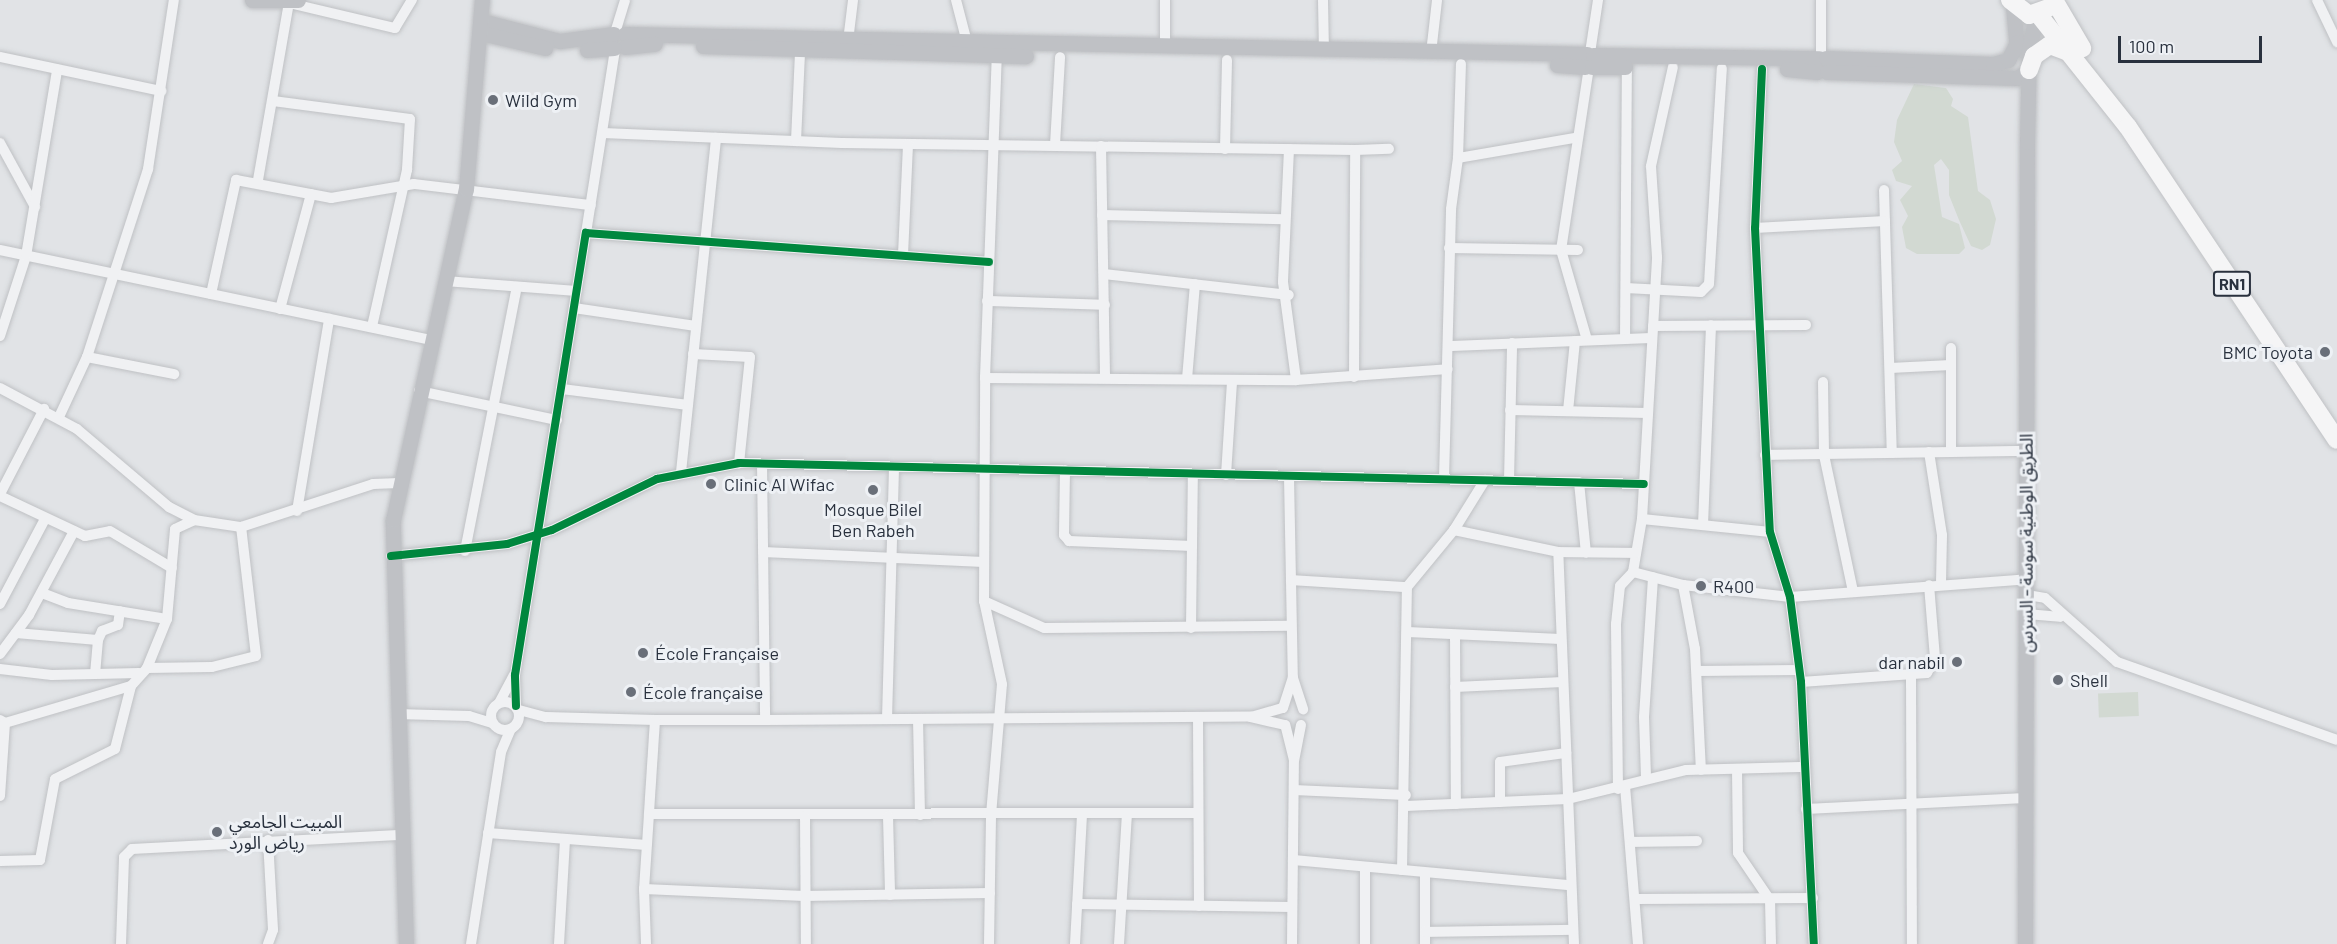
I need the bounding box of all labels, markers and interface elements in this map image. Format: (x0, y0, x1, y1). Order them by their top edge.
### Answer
scale bar (2121, 24, 2265, 62)
text: 100 m (2129, 35, 2174, 57)
place label: Wild Gym (505, 89, 577, 111)
marker: Wild Gym (486, 93, 500, 107)
road number: RN1 (2212, 271, 2252, 297)
place label: BMC Toyota (2222, 341, 2313, 363)
marker: BMC Toyota (2318, 345, 2332, 359)
street label: الطريق الوطنية سوسة - السرس (2015, 433, 2037, 653)
place label: Clinic Al Wifac (724, 473, 835, 495)
marker: Clinic Al Wifac (702, 475, 720, 493)
marker: Mosque Bilel Ben Rabeh (866, 483, 880, 497)
place label: Mosque Bilel Ben Rabeh (824, 499, 922, 542)
place label: R400 (1713, 575, 1754, 597)
marker: R400 (1694, 579, 1708, 593)
place label: École Française (655, 642, 779, 664)
marker: École Française (636, 646, 650, 660)
place label: dar nabil (1878, 651, 1945, 673)
marker: dar nabil (1950, 655, 1964, 669)
place label: Shell (2070, 669, 2108, 691)
marker: Shell (2051, 673, 2065, 687)
place label: École française (643, 681, 763, 703)
marker: École française (624, 685, 638, 699)
place label: المبيت الجامعي رياض الورد (229, 811, 342, 854)
marker: المبيت الجامعي رياض الورد (210, 825, 224, 839)

